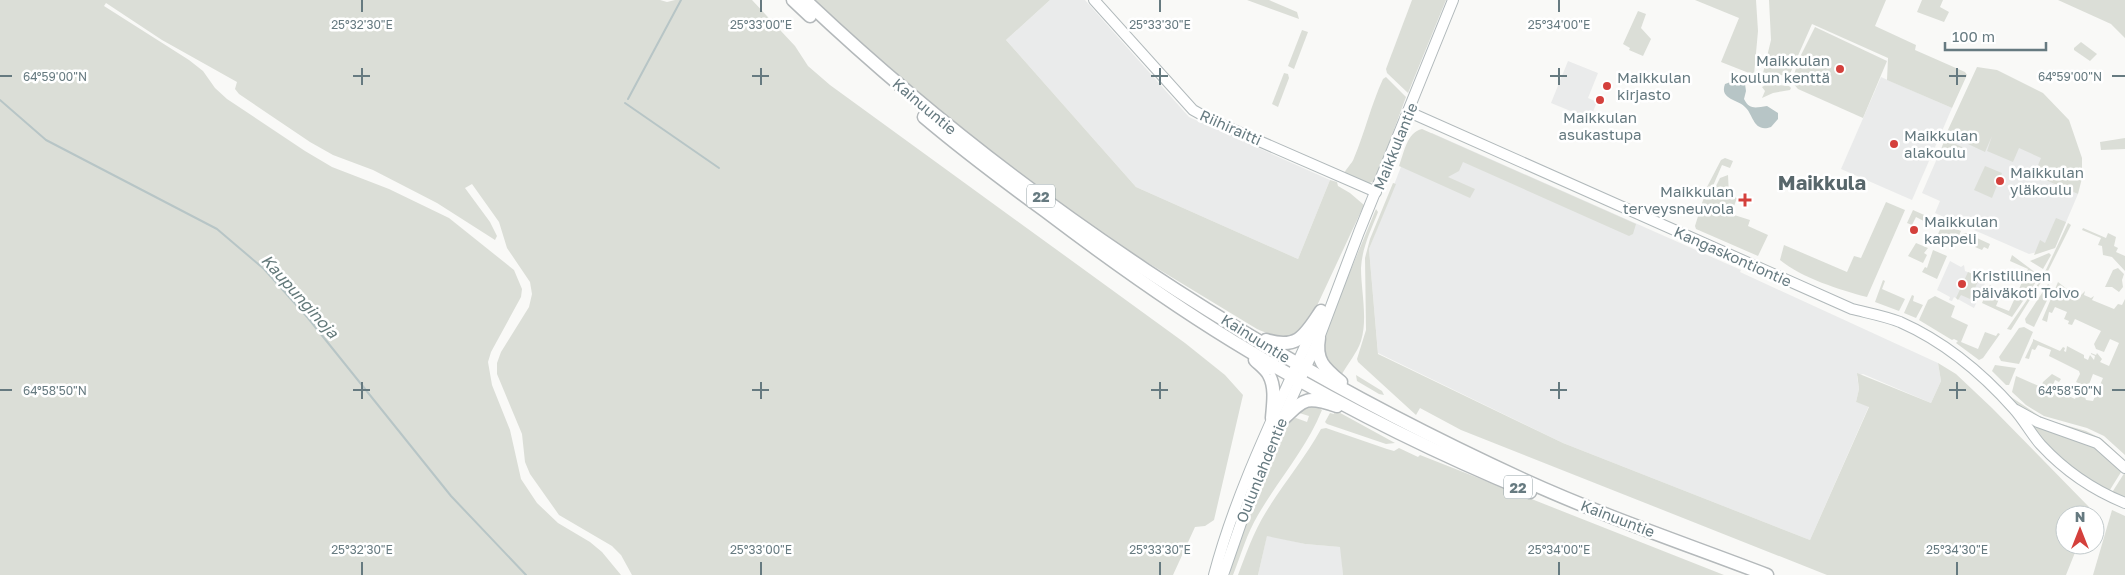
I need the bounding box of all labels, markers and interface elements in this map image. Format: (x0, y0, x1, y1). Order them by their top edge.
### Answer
text: 25°32'30"E (331, 17, 393, 32)
text: 25°33'00"E (730, 17, 792, 32)
text: 25°33'30"E (1129, 17, 1191, 32)
text: 25°34'00"E (1528, 17, 1590, 32)
scale bar (1945, 20, 2046, 52)
text: 100 m (1952, 27, 1995, 45)
place label: Maikkulan koulun kenttä (1731, 51, 1830, 86)
marker: Maikkulan koulun kenttä (1834, 63, 1846, 75)
place label: Maikkulan kirjasto (1617, 68, 1691, 103)
text: 64°59'00"N (23, 69, 87, 84)
text: 64°59'00"N (2038, 69, 2102, 84)
street label: Kainuuntie (889, 74, 961, 138)
marker: Maikkulan kirjasto (1601, 80, 1613, 92)
marker: Maikkulan asukastupa (1594, 94, 1606, 106)
street label: Maikkulantie (1369, 99, 1421, 192)
street label: Riihiraitti (1197, 105, 1265, 149)
place label: Maikkulan asukastupa (1558, 108, 1642, 143)
place label: Maikkulan alakoulu (1904, 126, 1978, 161)
marker: Maikkulan alakoulu (1888, 138, 1900, 150)
place label: Maikkulan yläkoulu (2010, 163, 2084, 198)
district label: Maikkula (1778, 170, 1866, 194)
marker: Maikkulan yläkoulu (1994, 175, 2006, 187)
place label: Maikkulan terveysneuvola (1623, 182, 1734, 217)
road number: 22 (1027, 185, 1055, 208)
marker: Maikkulan terveysneuvola (1738, 193, 1752, 207)
place label: Maikkulan kappeli (1924, 212, 1998, 247)
street label: Kangaskontiontie (1672, 222, 1795, 290)
marker: Maikkulan kappeli (1908, 224, 1920, 236)
water label: Kaupunginoja (257, 250, 343, 343)
place label: Kristillinen päiväkoti Toivo (1972, 266, 2079, 301)
marker: Kristillinen päiväkoti Toivo (1956, 278, 1968, 290)
street label: Kainuuntie (1218, 310, 1294, 366)
text: 64°58'50"N (23, 383, 87, 398)
text: 64°58'50"N (2038, 383, 2102, 398)
street label: Oulunlahdentie (1232, 415, 1290, 525)
road number: 22 (1504, 476, 1532, 498)
street label: Kainuuntie (1578, 496, 1658, 540)
north arrow (2055, 505, 2105, 555)
text: N (2075, 508, 2085, 525)
text: 25°32'30"E (331, 542, 393, 557)
text: 25°33'00"E (730, 542, 792, 557)
text: 25°33'30"E (1129, 542, 1191, 557)
text: 25°34'00"E (1528, 542, 1590, 557)
text: 25°34'30"E (1926, 542, 1988, 557)

